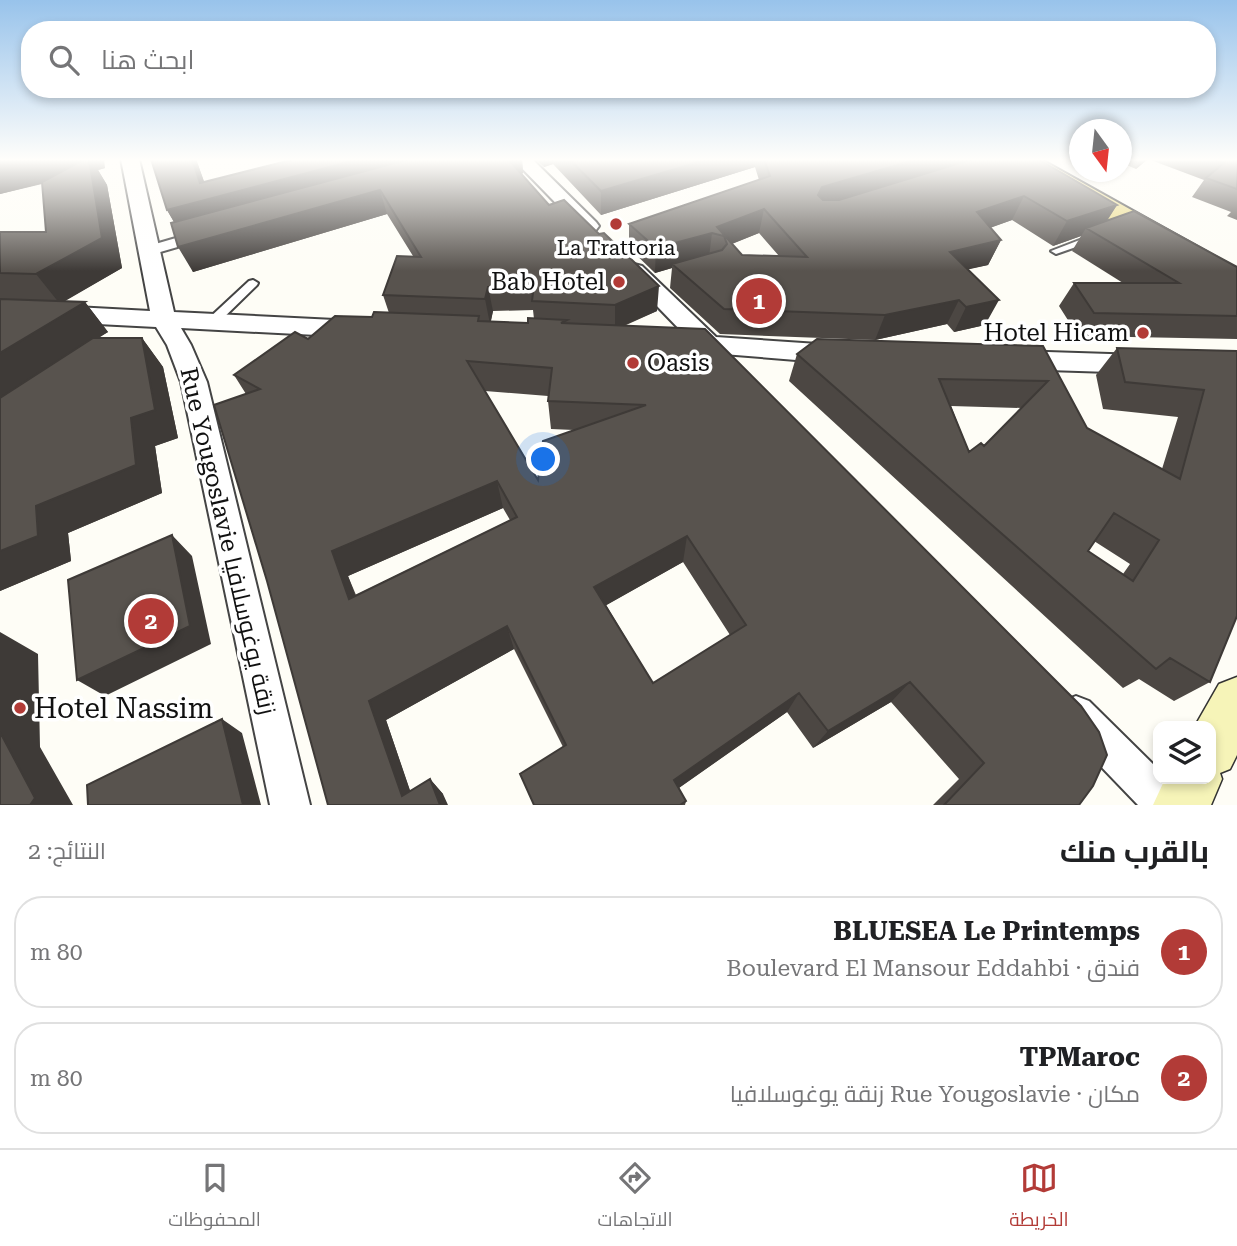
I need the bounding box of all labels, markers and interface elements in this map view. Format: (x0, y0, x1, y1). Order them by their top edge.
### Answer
search box (21, 21, 1216, 98)
icon: search (45, 41, 83, 79)
text: ابحث هنا (101, 45, 194, 75)
north arrow (1069, 119, 1132, 182)
marker: La Trattoria (608, 216, 624, 232)
place label: La Trattoria (557, 236, 676, 260)
place label: Bab Hotel (491, 268, 605, 296)
marker: Bab Hotel (611, 274, 627, 290)
pin: 1 (736, 275, 782, 327)
place label: Hotel Hicam (983, 319, 1129, 347)
marker: Hotel Hicam (1135, 325, 1151, 341)
place label: Oasis (647, 349, 710, 377)
marker: Oasis (625, 355, 641, 371)
street label: Rue Yougoslavie زنقة يوغوسلافيا (174, 365, 282, 717)
your location (526, 442, 560, 476)
pin: 2 (128, 595, 174, 647)
place label: Hotel Nassim (34, 692, 213, 725)
marker: Hotel Nassim (12, 700, 28, 716)
map controls (1153, 721, 1216, 784)
button: layers (1153, 721, 1216, 784)
text: بالقرب منك (1060, 834, 1209, 869)
text: النتائج: 2 (28, 838, 106, 865)
text: BLUESEA Le Printemps (833, 916, 1140, 946)
text: 80 m (30, 939, 83, 966)
text: 1 (1178, 939, 1190, 966)
text: فندق · Boulevard El Mansour Eddahbi (726, 955, 1140, 982)
text: TPMaroc (1019, 1042, 1140, 1072)
text: 80 m (30, 1065, 83, 1092)
text: 2 (1178, 1065, 1190, 1092)
text: مكان · Rue Yougoslavie زنقة يوغوسلافيا (730, 1081, 1140, 1108)
tab: المحفوظات (168, 1159, 261, 1237)
tab: الاتجاهات (597, 1159, 673, 1237)
tab: الخريطة (1009, 1159, 1069, 1237)

